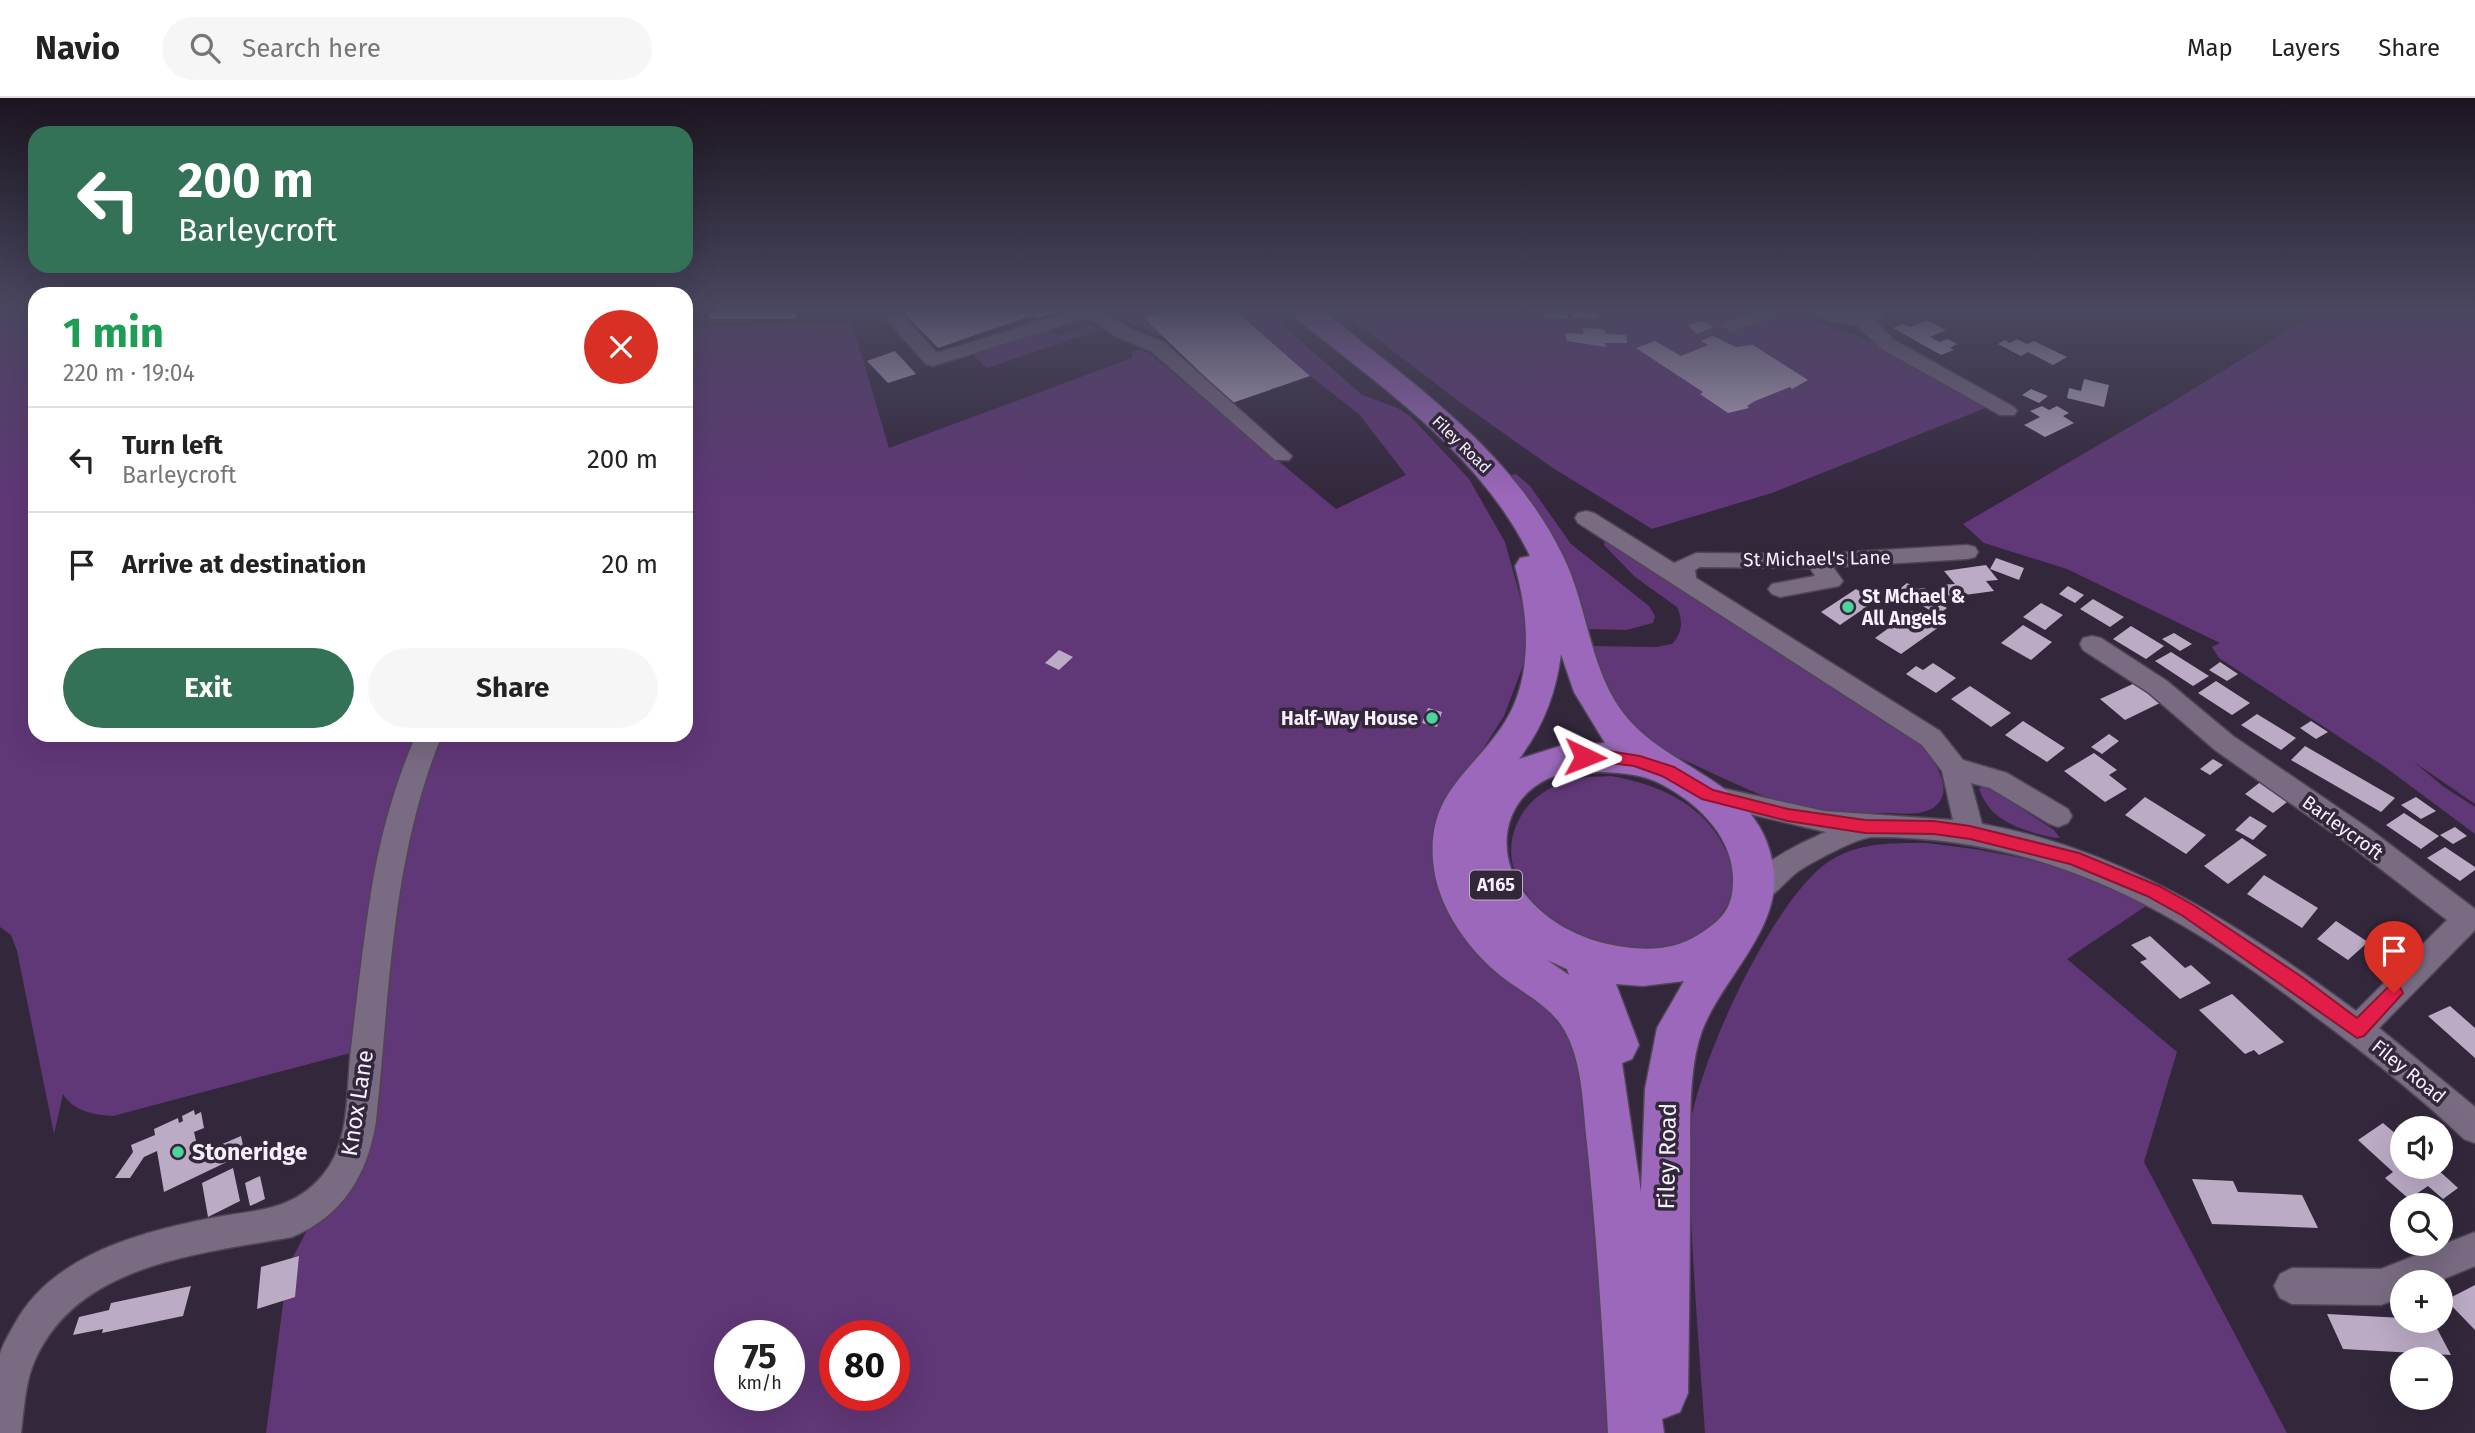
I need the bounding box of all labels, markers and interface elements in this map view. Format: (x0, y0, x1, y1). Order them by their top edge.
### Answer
search box (162, 17, 652, 80)
text: Navio (35, 28, 120, 68)
icon: search (186, 29, 224, 67)
text: Search here (242, 33, 381, 64)
text: Map (2187, 34, 2233, 62)
text: Layers (2271, 34, 2340, 62)
text: Share (2378, 34, 2440, 62)
text: 200 m (178, 151, 314, 210)
icon: left (63, 154, 154, 245)
text: Barleycroft (178, 211, 337, 249)
text: 1 min (63, 308, 164, 358)
button: close (584, 310, 658, 384)
text: 220 m · 19:04 (63, 359, 195, 387)
street label: Filey Road (1428, 412, 1495, 477)
text: Turn left (122, 430, 223, 461)
icon: left (63, 441, 101, 479)
text: 200 m (587, 444, 658, 475)
text: Barleycroft (122, 461, 236, 489)
icon: arrive (63, 546, 101, 584)
street label: St Michael's Lane (1743, 546, 1891, 571)
text: Arrive at destination (122, 549, 366, 580)
text: 20 m (601, 549, 658, 580)
place label: St Mchael & All Angels (1861, 585, 1966, 630)
marker: St Mchael & All Angels (1840, 599, 1856, 615)
button: Exit (63, 648, 354, 728)
button: Share (368, 648, 658, 728)
place label: Half-Way House (1281, 707, 1418, 730)
marker: Half-Way House (1424, 710, 1440, 726)
position arrow (1548, 720, 1622, 794)
street label: Barleycroft (2298, 790, 2388, 865)
road number: A165 (1470, 870, 1522, 900)
pin (2364, 921, 2424, 993)
icon: arrive (2375, 932, 2413, 970)
street label: Filey Road (2367, 1035, 2450, 1108)
street label: Knox Lane (335, 1048, 379, 1158)
street label: Filey Road (1652, 1103, 1682, 1209)
map controls (2390, 1116, 2453, 1410)
button: sound (2390, 1116, 2453, 1179)
place label: Stoneridge (192, 1138, 308, 1166)
marker: Stoneridge (170, 1144, 186, 1160)
button: search (2390, 1193, 2453, 1256)
button: + (2390, 1270, 2453, 1333)
speed limit sign: 80 (819, 1320, 910, 1411)
text: 75 (742, 1335, 777, 1377)
button: − (2390, 1347, 2453, 1410)
text: km/h (737, 1372, 782, 1394)

